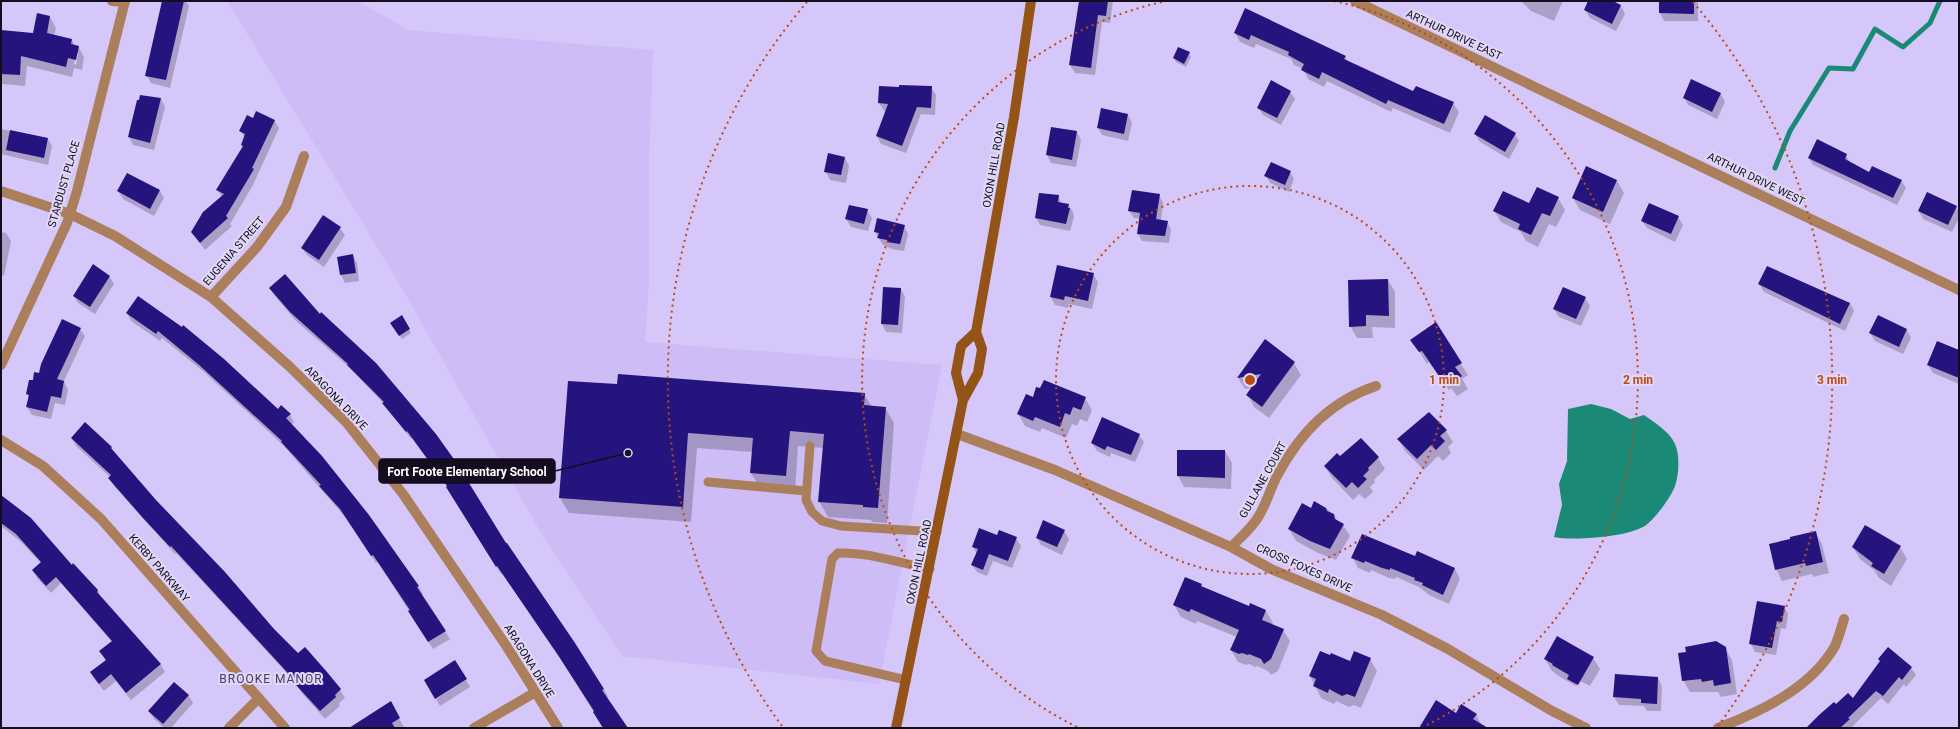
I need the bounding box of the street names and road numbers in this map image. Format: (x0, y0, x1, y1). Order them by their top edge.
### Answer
street label: ARTHUR DRIVE EAST (1404, 7, 1504, 63)
street label: OXON HILL ROAD (980, 121, 1008, 209)
street label: STARDUST PLACE (45, 139, 83, 229)
street label: ARTHUR DRIVE WEST (1705, 150, 1807, 208)
street label: EUGENIA STREET (201, 214, 268, 288)
street label: ARAGONA DRIVE (302, 363, 370, 433)
street label: GULLANE COURT (1237, 439, 1290, 520)
street label: OXON HILL ROAD (904, 518, 934, 606)
street label: KERBY PARKWAY (126, 531, 192, 605)
street label: CROSS FOXES DRIVE (1254, 541, 1354, 595)
street label: ARAGONA DRIVE (501, 622, 557, 700)

